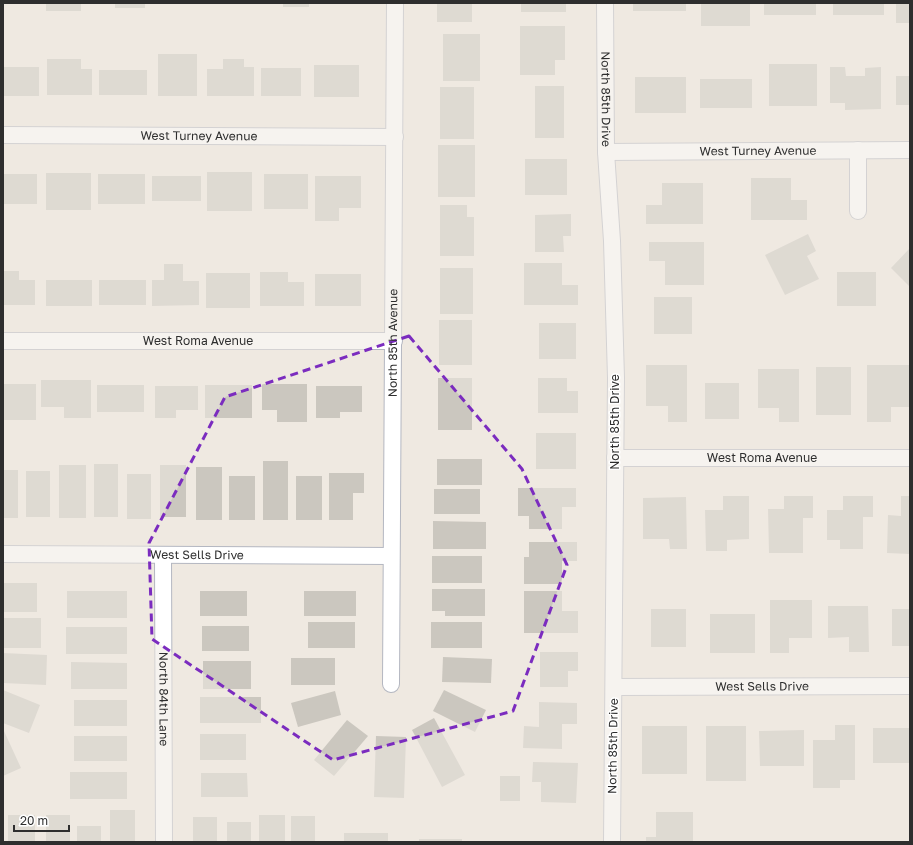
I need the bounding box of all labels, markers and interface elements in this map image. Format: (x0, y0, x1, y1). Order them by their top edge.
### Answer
street label: North 85th Drive (598, 51, 614, 147)
street label: West Turney Avenue (141, 128, 257, 143)
street label: West Turney Avenue (700, 143, 816, 158)
street label: North 85th Avenue (385, 289, 400, 397)
street label: West Roma Avenue (143, 333, 253, 348)
street label: North 85th Drive (607, 374, 622, 470)
street label: West Roma Avenue (707, 450, 817, 465)
street label: West Sells Drive (150, 547, 244, 562)
street label: North 84th Lane (156, 652, 172, 746)
street label: West Sells Drive (715, 678, 809, 694)
street label: North 85th Drive (604, 698, 621, 794)
scale bar (14, 807, 69, 833)
text: 20 m (20, 813, 48, 828)

